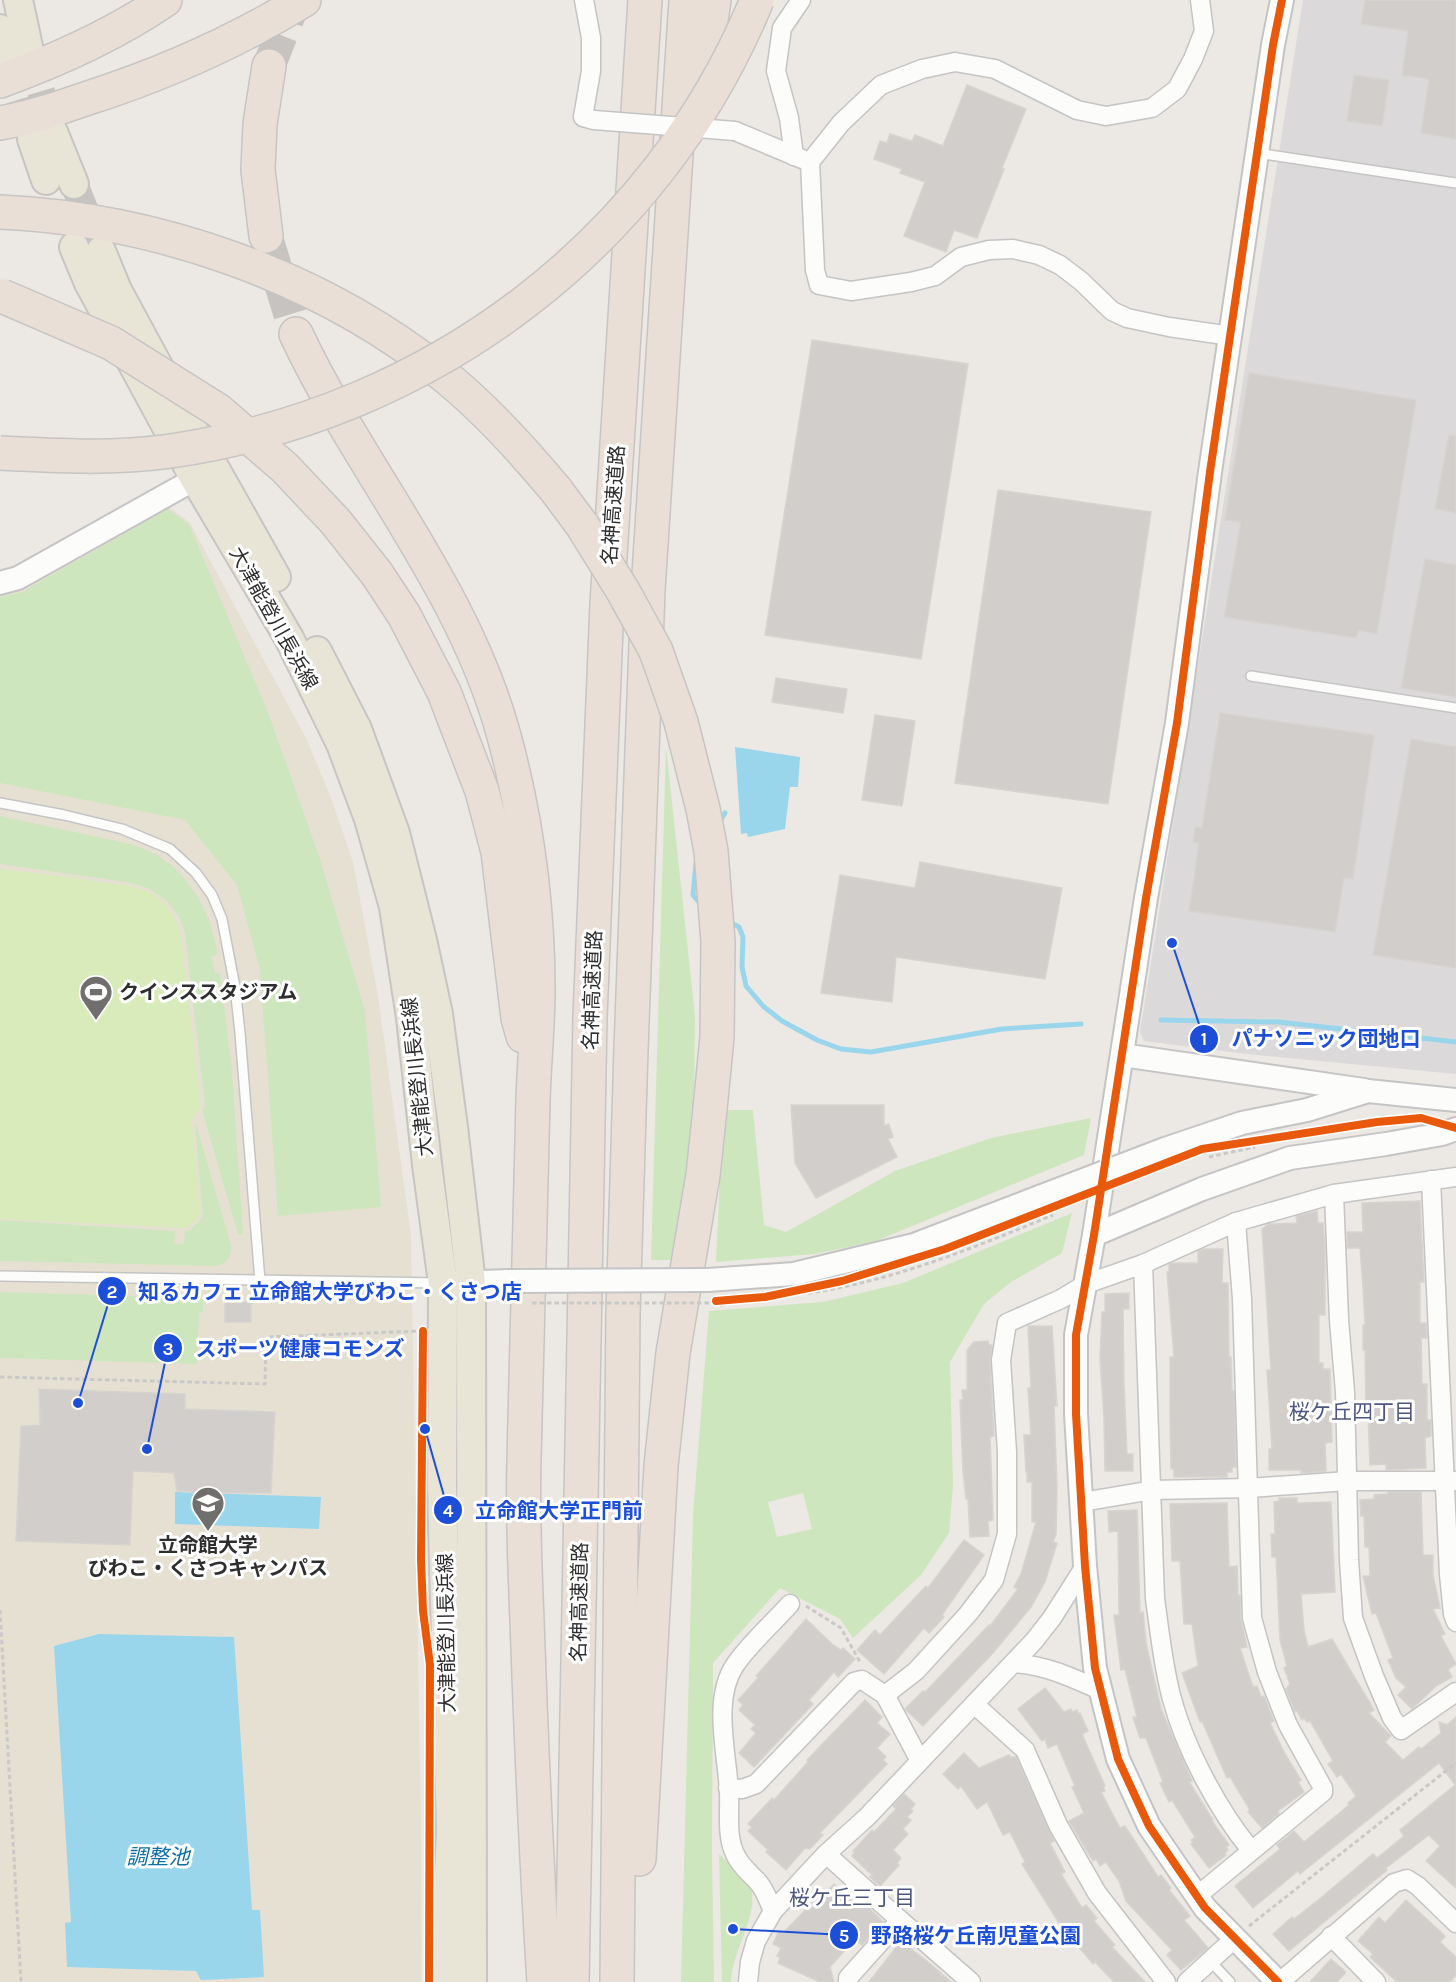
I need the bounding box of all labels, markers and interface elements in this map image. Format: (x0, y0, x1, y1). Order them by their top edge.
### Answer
street label: 名神高速道路 (598, 444, 629, 566)
street label: 大津能登川長浜線 (225, 543, 322, 694)
street label: 名神高速道路 (579, 930, 606, 1050)
sports icon: クインススタジアム (78, 974, 114, 1021)
place label: クインススタジアム (119, 981, 297, 1004)
street label: 大津能登川長浜線 (398, 996, 437, 1158)
callout: パナソニック団地口 (1189, 1019, 1432, 1058)
text: パナソニック団地口 (1232, 1027, 1421, 1051)
text: 1 (1201, 1028, 1207, 1050)
callout: 知るカフェ 立命館大学びわこ・くさつ店 (97, 1272, 534, 1311)
text: 知るカフェ 立命館大学びわこ・くさつ店 (138, 1280, 522, 1304)
text: 2 (107, 1281, 117, 1303)
callout: スポーツ健康コモンズ (153, 1329, 417, 1368)
text: スポーツ健康コモンズ (195, 1337, 405, 1361)
text: 3 (162, 1338, 174, 1360)
district label: 桜ケ丘四丁目 (1289, 1400, 1415, 1424)
school or university icon: 立命館大学 びわこ・くさつキャンパス (190, 1485, 226, 1532)
callout: 立命館大学正門前 (433, 1491, 655, 1530)
text: 立命館大学正門前 (475, 1499, 643, 1523)
text: 4 (443, 1500, 454, 1522)
place label: 立命館大学 びわこ・くさつキャンパス (88, 1534, 328, 1580)
street label: 名神高速道路 (567, 1542, 592, 1662)
street label: 大津能登川長浜線 (434, 1553, 459, 1713)
water label: 調整池 (127, 1845, 191, 1869)
district label: 桜ケ丘三丁目 (789, 1886, 915, 1910)
callout: 野路桜ケ丘南児童公園 (829, 1916, 1093, 1955)
text: 野路桜ケ丘南児童公園 (871, 1924, 1081, 1948)
text: 5 (839, 1925, 849, 1947)

